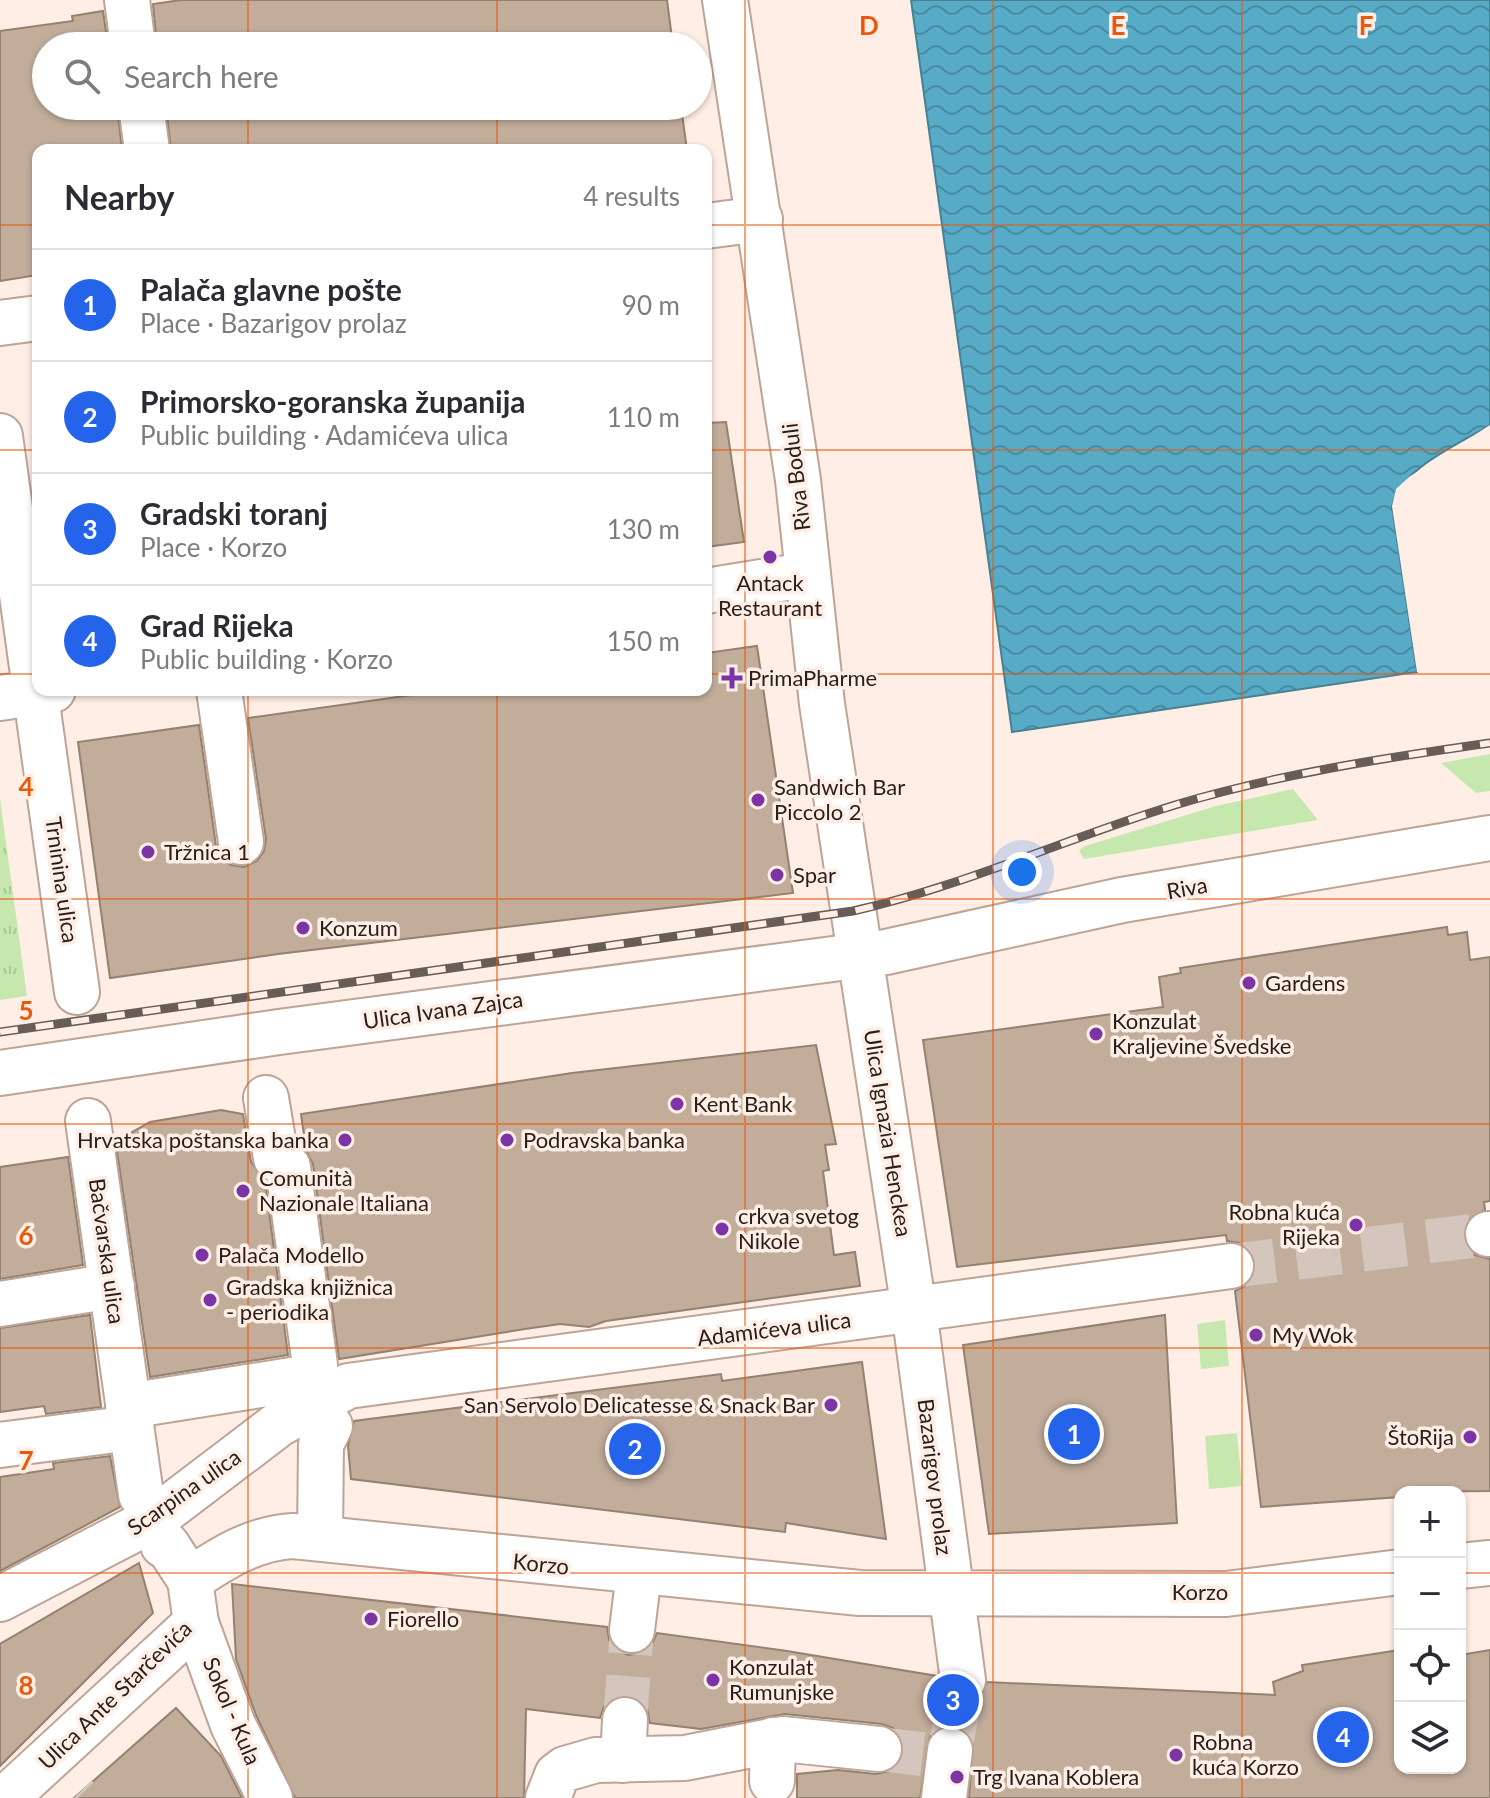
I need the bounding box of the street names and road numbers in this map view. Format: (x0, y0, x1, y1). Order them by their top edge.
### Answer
street label: Riva Boduli (776, 422, 815, 532)
street label: Trninina ulica (40, 815, 85, 945)
street label: Riva (1164, 871, 1209, 904)
street label: Ulica Ivana Zajca (361, 985, 525, 1034)
street label: Ulica Ignazia Henckea (859, 1027, 918, 1239)
street label: Bačvarska ulica (84, 1176, 131, 1326)
street label: Adamićeva ulica (695, 1306, 852, 1351)
street label: Bazarigov prolaz (913, 1397, 958, 1557)
street label: Scarpina ulica (122, 1443, 246, 1540)
street label: Korzo (512, 1547, 571, 1580)
street label: Korzo (1172, 1578, 1228, 1605)
street label: Ulica Ante Starčevića (32, 1615, 197, 1775)
street label: Sokol - Kula (198, 1653, 267, 1769)

